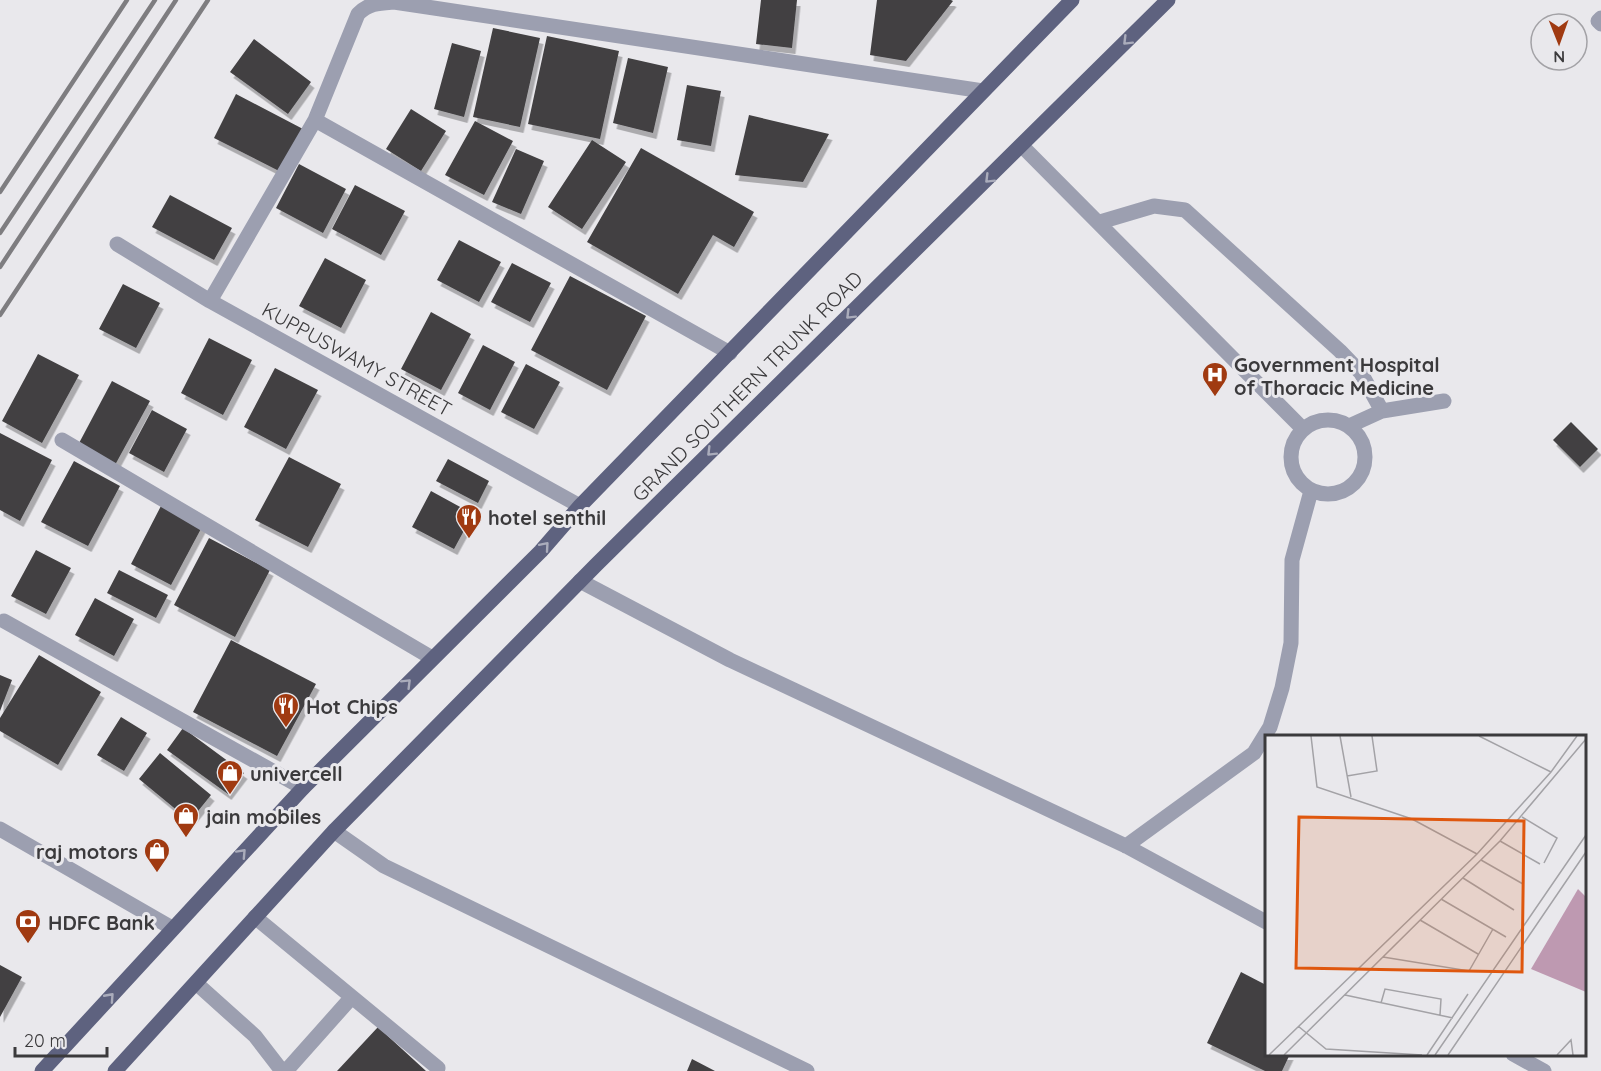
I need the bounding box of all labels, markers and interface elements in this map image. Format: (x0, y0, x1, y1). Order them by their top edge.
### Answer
north arrow (1529, 12, 1589, 72)
one-way arrow (1123, 35, 1134, 45)
text: N (1553, 47, 1565, 67)
one-way arrow (985, 171, 996, 182)
street label: GRAND SOUTHERN TRUNK ROAD (627, 266, 867, 506)
street label: KUPPUSWAMY STREET (258, 296, 456, 422)
one-way arrow (846, 308, 857, 319)
place label: Government Hospital of Thoracic Medicine (1234, 352, 1440, 400)
hospital icon: Government Hospital of Thoracic Medicine (1200, 360, 1230, 398)
one-way arrow (707, 445, 718, 456)
restaurant icon: hotel senthil (454, 502, 484, 540)
place label: hotel senthil (488, 505, 606, 530)
one-way arrow (538, 542, 549, 553)
one-way arrow (400, 680, 411, 690)
restaurant icon: Hot Chips (271, 691, 301, 729)
place label: Hot Chips (306, 694, 398, 719)
inset map (1265, 735, 1586, 1056)
shop icon: univercell (215, 758, 245, 796)
place label: univercell (250, 761, 343, 786)
shop icon: jain mobiles (171, 801, 201, 839)
place label: jain mobiles (205, 804, 321, 829)
shop icon: raj motors (142, 836, 172, 874)
place label: raj motors (36, 839, 138, 864)
one-way arrow (235, 849, 246, 860)
bank icon: HDFC Bank (13, 907, 43, 945)
place label: HDFC Bank (48, 910, 155, 935)
one-way arrow (103, 993, 114, 1003)
scale bar (15, 1020, 106, 1058)
text: 20 m (24, 1029, 66, 1052)

